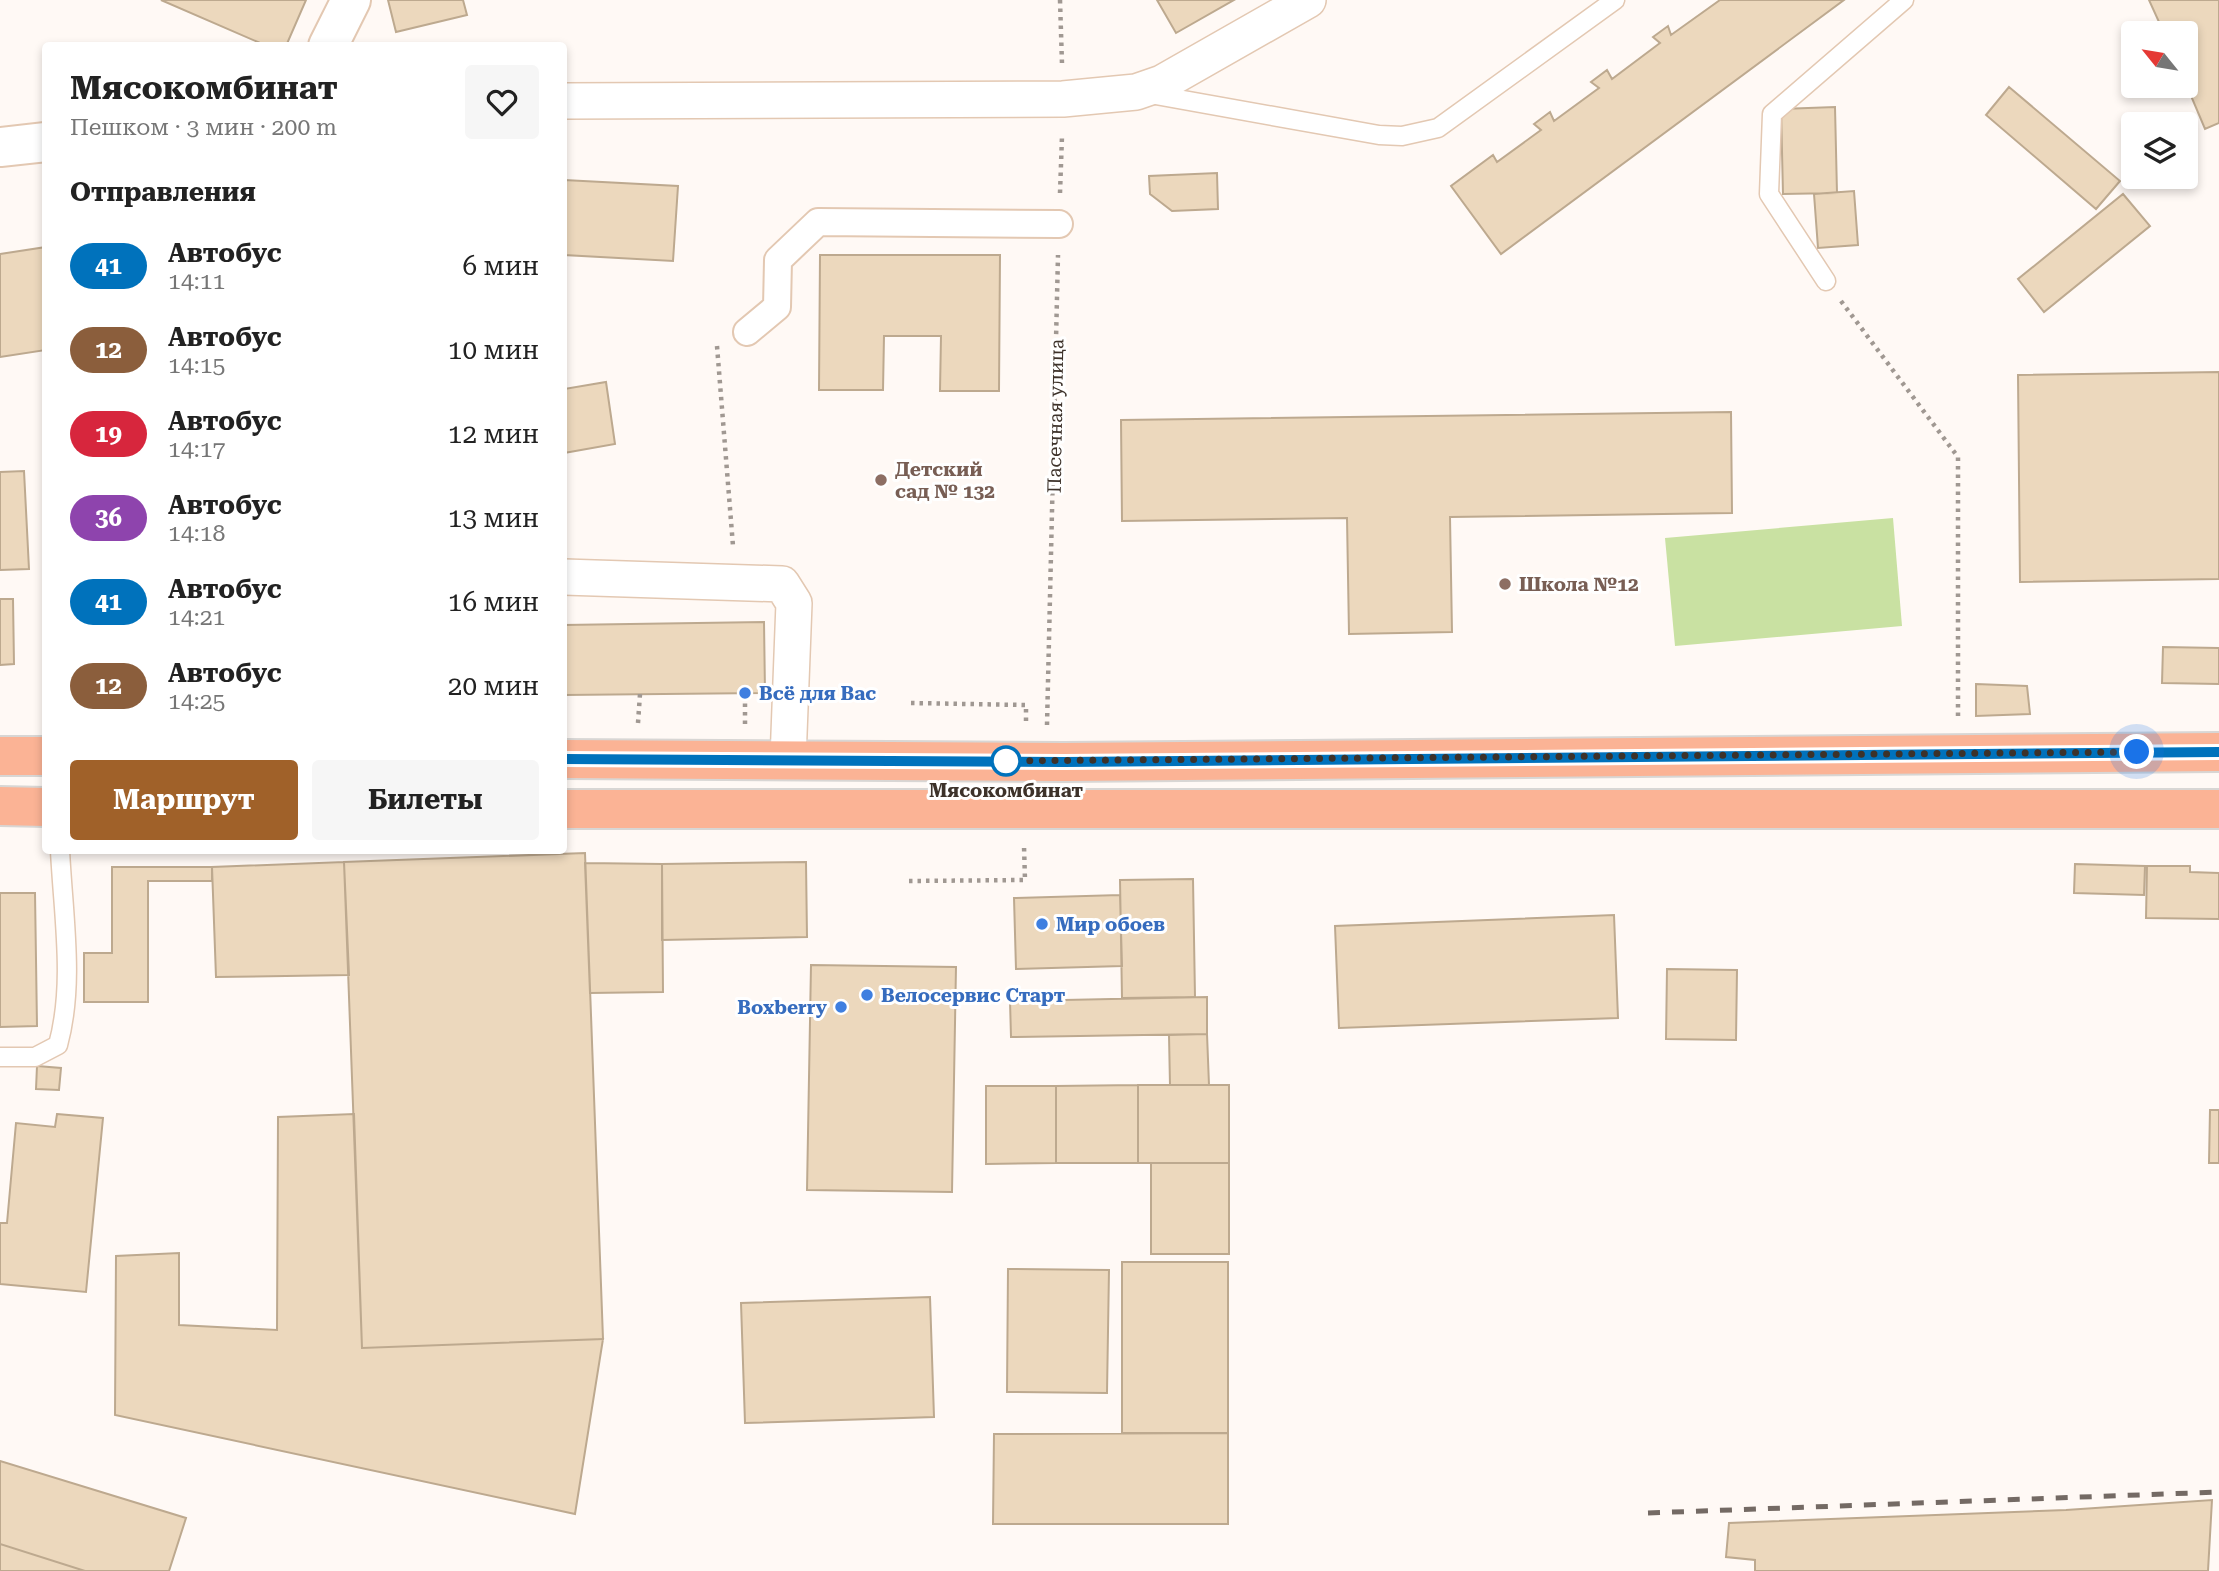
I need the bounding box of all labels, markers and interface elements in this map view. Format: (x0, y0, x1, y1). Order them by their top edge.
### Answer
north arrow (2121, 21, 2198, 98)
map controls (2121, 21, 2198, 189)
button: heart (465, 65, 539, 139)
text: Мясокомбинат (70, 68, 338, 107)
button: layers (2121, 112, 2198, 189)
text: Пешком · 3 мин · 200 m (70, 114, 337, 141)
text: Отправления (70, 177, 256, 207)
text: Автобус (168, 238, 282, 268)
text: 6 мин (462, 251, 539, 281)
text: 41 (95, 252, 122, 280)
text: 14:11 (168, 268, 225, 295)
text: Автобус (168, 322, 282, 352)
text: 10 мин (448, 335, 539, 365)
text: 12 (95, 336, 122, 364)
street label: Пасечная улица (1043, 338, 1068, 493)
text: 14:15 (168, 352, 225, 379)
text: Автобус (168, 406, 282, 436)
text: 12 мин (448, 419, 539, 449)
text: 19 (95, 420, 122, 448)
text: 14:17 (168, 436, 225, 463)
place label: Детский сад № 132 (895, 458, 995, 503)
marker: Детский сад № 132 (873, 472, 889, 488)
text: Автобус (168, 490, 282, 520)
text: 13 мин (448, 503, 539, 533)
text: 36 (95, 504, 122, 532)
text: 14:18 (168, 520, 225, 547)
place label: Школа №12 (1519, 573, 1639, 596)
text: Автобус (168, 574, 282, 604)
marker: Школа №12 (1497, 576, 1513, 592)
text: 16 мин (448, 587, 539, 617)
text: 41 (95, 588, 122, 616)
text: 14:21 (168, 604, 225, 631)
text: Автобус (168, 658, 282, 688)
text: 20 мин (448, 671, 539, 701)
text: 12 (95, 672, 122, 700)
place label: Всё для Вас (759, 682, 876, 705)
marker: Всё для Вас (737, 685, 753, 701)
text: 14:25 (168, 688, 225, 715)
your location (2119, 734, 2154, 769)
marker: Мясокомбинат (991, 746, 1021, 776)
button: Маршрут (70, 760, 298, 840)
button: Билеты (312, 760, 539, 840)
place label: Мясокомбинат (929, 779, 1084, 802)
place label: Мир обоев (1056, 913, 1165, 936)
marker: Мир обоев (1034, 916, 1050, 932)
place label: Велосервис Старт (881, 984, 1066, 1007)
marker: Велосервис Старт (859, 987, 875, 1003)
place label: Boxberry (737, 996, 828, 1019)
marker: Boxberry (833, 999, 849, 1015)

